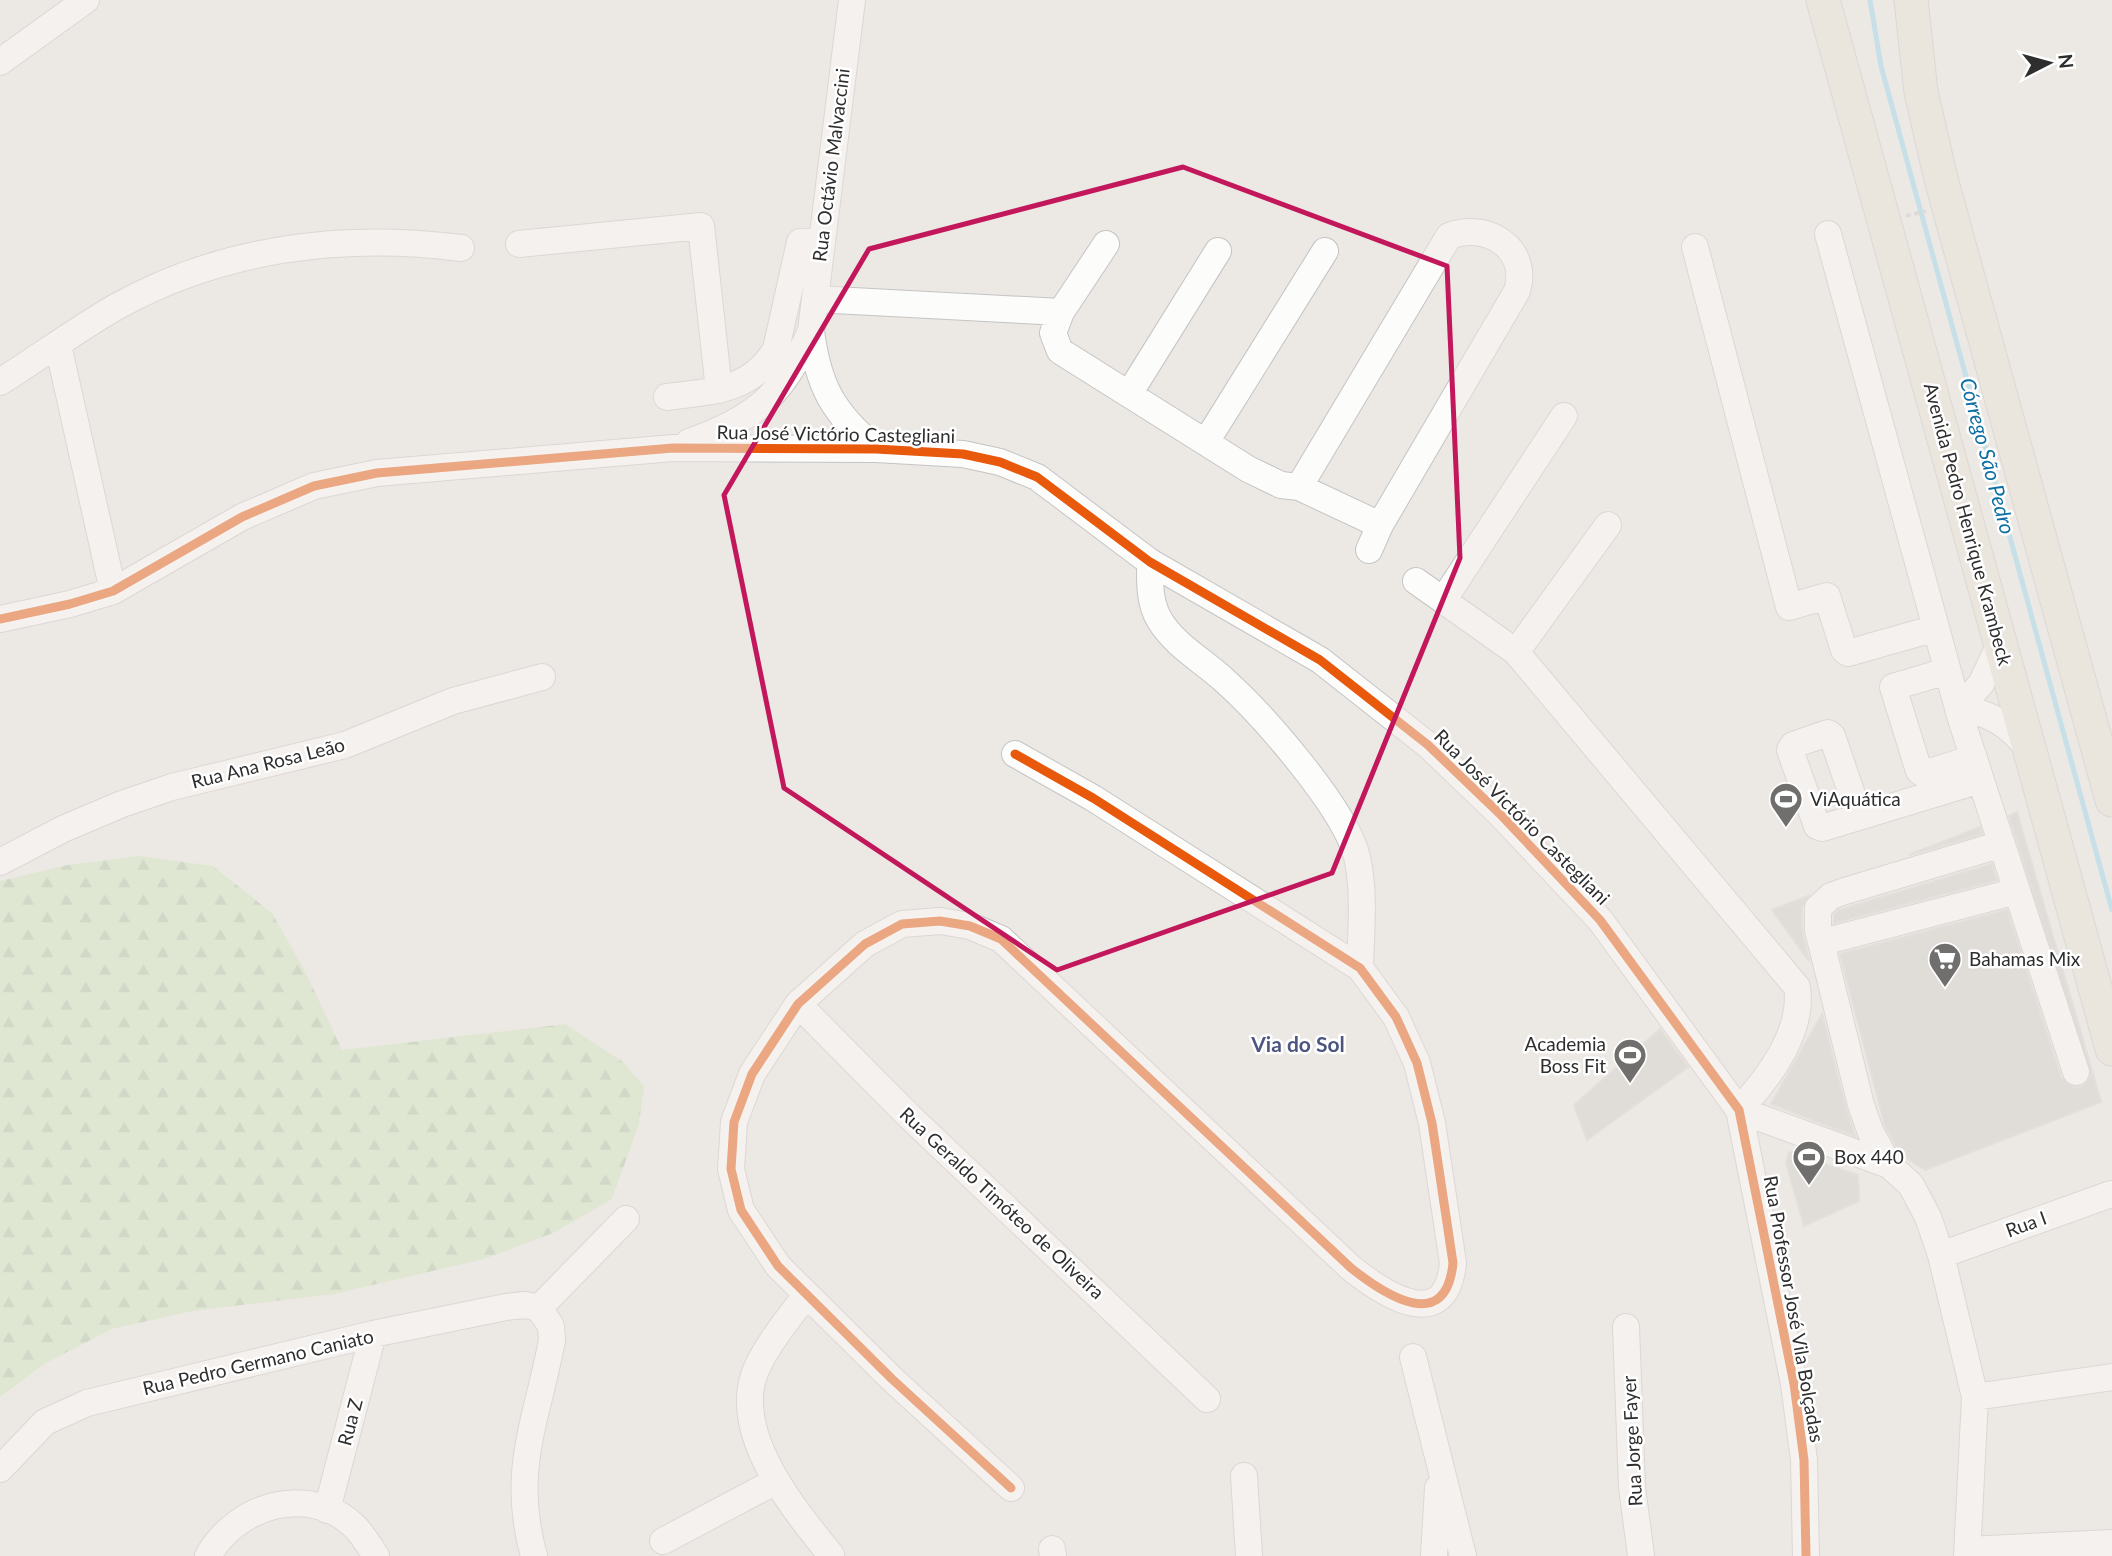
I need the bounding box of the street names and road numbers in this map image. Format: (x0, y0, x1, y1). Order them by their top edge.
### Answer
street label: Rua Octávio Malvaccini (807, 67, 854, 263)
street label: Avenida Pedro Henrique Krambeck (1920, 380, 2017, 668)
street label: Rua José Victório Castegliani (717, 420, 955, 447)
street label: Rua José Victório Castegliani (1430, 724, 1615, 909)
street label: Rua Ana Rosa Leão (189, 732, 347, 793)
street label: Rua Geraldo Timóteo de Oliveira (895, 1102, 1109, 1303)
street label: Rua Professor José Vila Bolçadas (1760, 1174, 1829, 1444)
street label: Rua I (2002, 1206, 2049, 1241)
street label: Rua Pedro Germano Caniato (140, 1324, 376, 1399)
street label: Rua Jorge Fayer (1617, 1375, 1646, 1507)
street label: Rua Z (332, 1396, 367, 1448)

